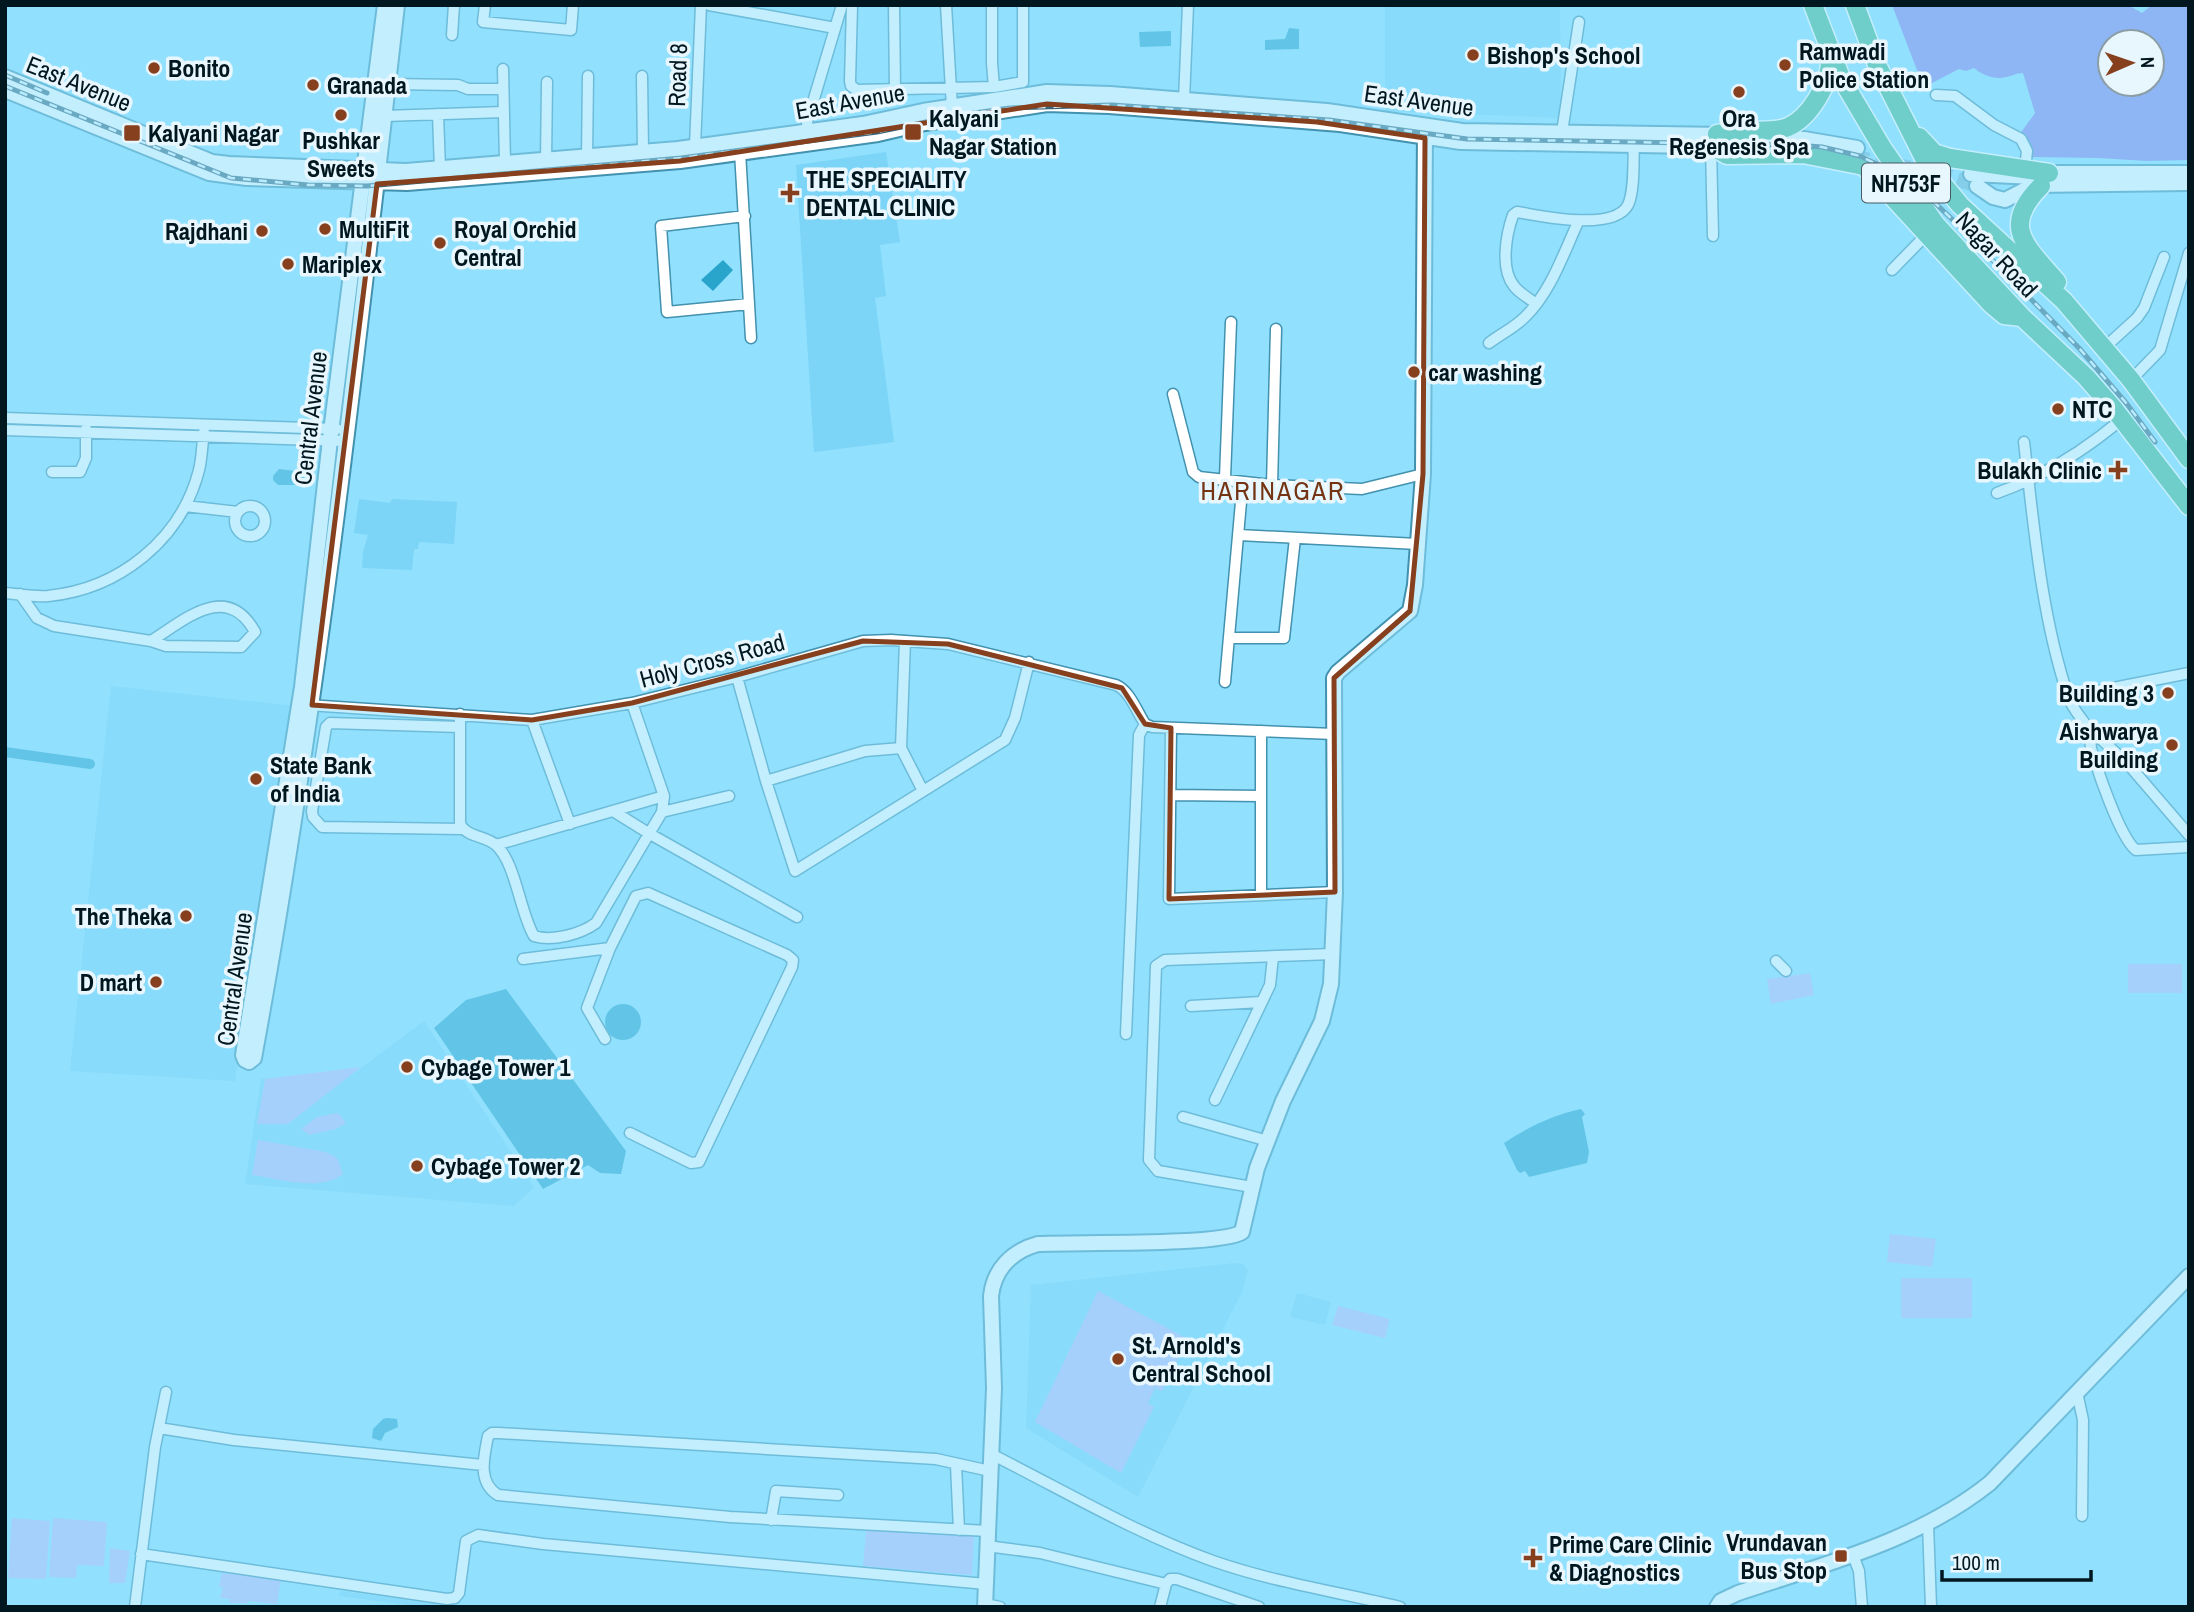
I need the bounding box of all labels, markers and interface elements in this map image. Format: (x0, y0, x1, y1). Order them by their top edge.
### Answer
north arrow (2096, 28, 2166, 98)
place label: Ramwadi Police Station (1799, 35, 1929, 95)
place label: Bishop's School (1487, 39, 1640, 71)
street label: Road 8 (660, 43, 694, 107)
marker: Bishop's School (1465, 47, 1481, 63)
street label: East Avenue (22, 48, 136, 118)
place label: Bonito (168, 52, 230, 84)
text: N (2135, 56, 2161, 68)
marker: Ramwadi Police Station (1777, 57, 1793, 73)
marker: Bonito (146, 60, 162, 76)
place label: Granada (327, 69, 407, 101)
street label: East Avenue (793, 76, 907, 126)
street label: East Avenue (1362, 76, 1476, 124)
marker: Granada (305, 77, 321, 93)
marker: Ora Regenesis Spa (1731, 84, 1747, 100)
place label: Kalyani Nagar Station (929, 102, 1057, 162)
place label: Ora Regenesis Spa (1669, 102, 1809, 162)
marker: Pushkar Sweets (333, 107, 349, 123)
place label: Kalyani Nagar (148, 117, 280, 149)
marker: Kalyani Nagar Station (903, 122, 923, 142)
marker: Kalyani Nagar (122, 123, 142, 143)
place label: Pushkar Sweets (302, 124, 380, 184)
place label: THE SPECIALITY DENTAL CLINIC (806, 163, 968, 223)
road number: NH753F (1862, 164, 1950, 202)
marker: THE SPECIALITY DENTAL CLINIC (780, 183, 800, 203)
street label: Nagar Road (1949, 204, 2045, 304)
place label: MultiFit (339, 213, 409, 245)
place label: Royal Orchid Central (454, 213, 577, 273)
place label: Rajdhani (165, 215, 248, 247)
marker: MultiFit (317, 221, 333, 237)
marker: Rajdhani (254, 223, 270, 239)
marker: Royal Orchid Central (432, 235, 448, 251)
place label: Mariplex (302, 248, 382, 280)
marker: Mariplex (280, 256, 296, 272)
street label: Central Avenue (286, 349, 334, 487)
place label: car washing (1428, 356, 1542, 388)
marker: car washing (1406, 364, 1422, 380)
place label: NTC (2072, 393, 2112, 425)
marker: NTC (2050, 401, 2066, 417)
place label: Bulakh Clinic (1977, 454, 2102, 486)
marker: Bulakh Clinic (2108, 460, 2128, 480)
district label: HARINAGAR (1201, 473, 1345, 508)
street label: Holy Cross Road (636, 625, 788, 695)
place label: Building 3 (2059, 677, 2154, 709)
marker: Building 3 (2160, 685, 2176, 701)
place label: Aishwarya Building (2060, 715, 2158, 775)
marker: Aishwarya Building (2164, 737, 2180, 753)
place label: State Bank of India (270, 749, 372, 809)
marker: State Bank of India (248, 771, 264, 787)
place label: The Theka (75, 900, 172, 932)
marker: The Theka (178, 908, 194, 924)
street label: Central Avenue (209, 910, 259, 1048)
place label: D mart (80, 966, 142, 998)
marker: D mart (148, 974, 164, 990)
place label: Cybage Tower 1 (421, 1051, 571, 1083)
marker: Cybage Tower 1 (399, 1059, 415, 1075)
place label: Cybage Tower 2 (431, 1150, 581, 1182)
marker: Cybage Tower 2 (409, 1158, 425, 1174)
place label: St. Arnold's Central School (1132, 1329, 1271, 1389)
marker: St. Arnold's Central School (1110, 1351, 1126, 1367)
place label: Vrundavan Bus Stop (1726, 1526, 1827, 1586)
place label: Prime Care Clinic & Diagnostics (1549, 1528, 1712, 1588)
scale bar (1942, 1538, 2091, 1582)
marker: Prime Care Clinic & Diagnostics (1523, 1548, 1543, 1568)
marker: Vrundavan Bus Stop (1833, 1548, 1849, 1564)
text: 100 m (1952, 1548, 2000, 1577)

